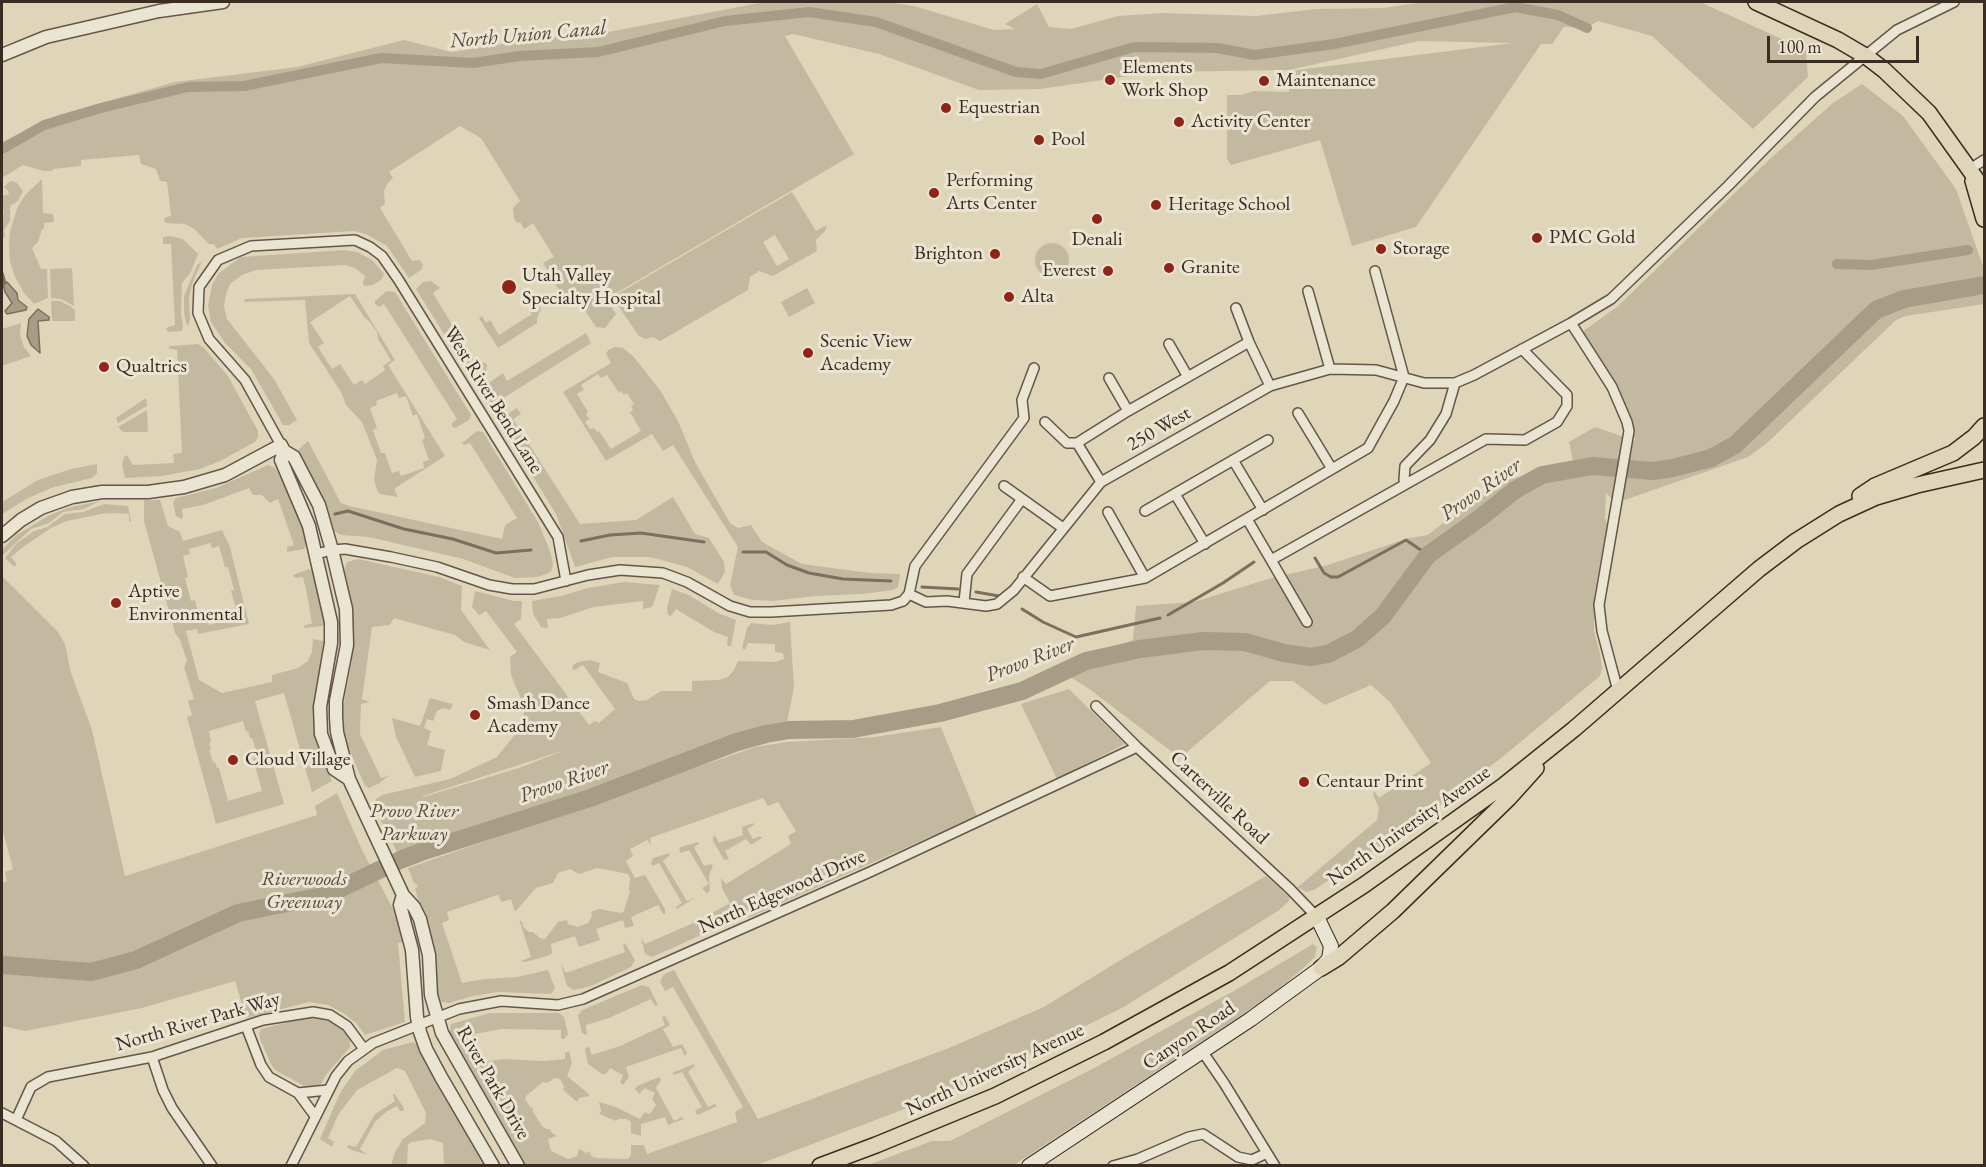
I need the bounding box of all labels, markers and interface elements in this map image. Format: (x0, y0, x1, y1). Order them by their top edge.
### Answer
water label: North Union Canal (449, 16, 607, 54)
scale bar (1770, 24, 1922, 62)
text: 100 m (1778, 35, 1822, 58)
place label: Elements Work Shop (1122, 56, 1208, 103)
place label: Maintenance (1276, 69, 1376, 93)
marker: Elements Work Shop (1103, 73, 1117, 87)
marker: Maintenance (1257, 74, 1271, 88)
place label: Equestrian (958, 96, 1040, 120)
marker: Equestrian (939, 101, 953, 115)
place label: Activity Center (1191, 110, 1310, 134)
marker: Activity Center (1172, 115, 1186, 129)
place label: Pool (1051, 128, 1085, 152)
marker: Pool (1032, 133, 1046, 147)
place label: Performing Arts Center (946, 169, 1037, 216)
marker: Performing Arts Center (927, 186, 941, 200)
place label: Heritage School (1168, 193, 1290, 217)
marker: Heritage School (1149, 198, 1163, 212)
marker: Denali (1090, 212, 1104, 226)
place label: PMC Gold (1549, 226, 1635, 250)
place label: Denali (1071, 228, 1123, 252)
marker: PMC Gold (1530, 231, 1544, 245)
place label: Storage (1393, 237, 1450, 261)
place label: Brighton (914, 242, 983, 266)
marker: Storage (1374, 242, 1388, 256)
marker: Brighton (988, 247, 1002, 261)
place label: Granite (1181, 256, 1240, 280)
place label: Everest (1042, 259, 1096, 283)
marker: Granite (1162, 261, 1176, 275)
place label: Utah Valley Specialty Hospital (522, 264, 661, 311)
marker: Everest (1101, 264, 1115, 278)
marker: Utah Valley Specialty Hospital (500, 278, 518, 296)
place label: Alta (1021, 285, 1054, 309)
marker: Alta (1002, 290, 1016, 304)
street label: West River Bend Lane (438, 322, 548, 478)
place label: Scenic View Academy (820, 330, 912, 377)
marker: Scenic View Academy (801, 346, 815, 360)
place label: Qualtrics (116, 355, 187, 379)
marker: Qualtrics (97, 360, 111, 374)
street label: 250 West (1123, 401, 1195, 457)
water label: Provo River (1436, 453, 1526, 527)
place label: Aptive Environmental (128, 580, 243, 627)
marker: Aptive Environmental (109, 596, 123, 610)
water label: Provo River (982, 632, 1078, 688)
place label: Smash Dance Academy (487, 692, 590, 739)
marker: Smash Dance Academy (468, 708, 482, 722)
street label: Carterville Road (1165, 746, 1273, 850)
place label: Cloud Village (245, 748, 351, 772)
marker: Cloud Village (226, 753, 240, 767)
water label: Provo River (516, 755, 612, 809)
street label: North University Avenue (1323, 761, 1495, 891)
place label: Centaur Print (1316, 770, 1423, 794)
marker: Centaur Print (1297, 775, 1311, 789)
park label: Provo River Parkway (370, 800, 458, 847)
street label: North Edgewood Drive (695, 844, 869, 940)
park label: Riverwoods Greenway (261, 868, 347, 915)
street label: North River Park Way (113, 987, 283, 1057)
street label: Canyon Road (1138, 996, 1240, 1076)
street label: North University Avenue (902, 1018, 1088, 1122)
street label: River Park Drive (451, 1022, 535, 1144)

